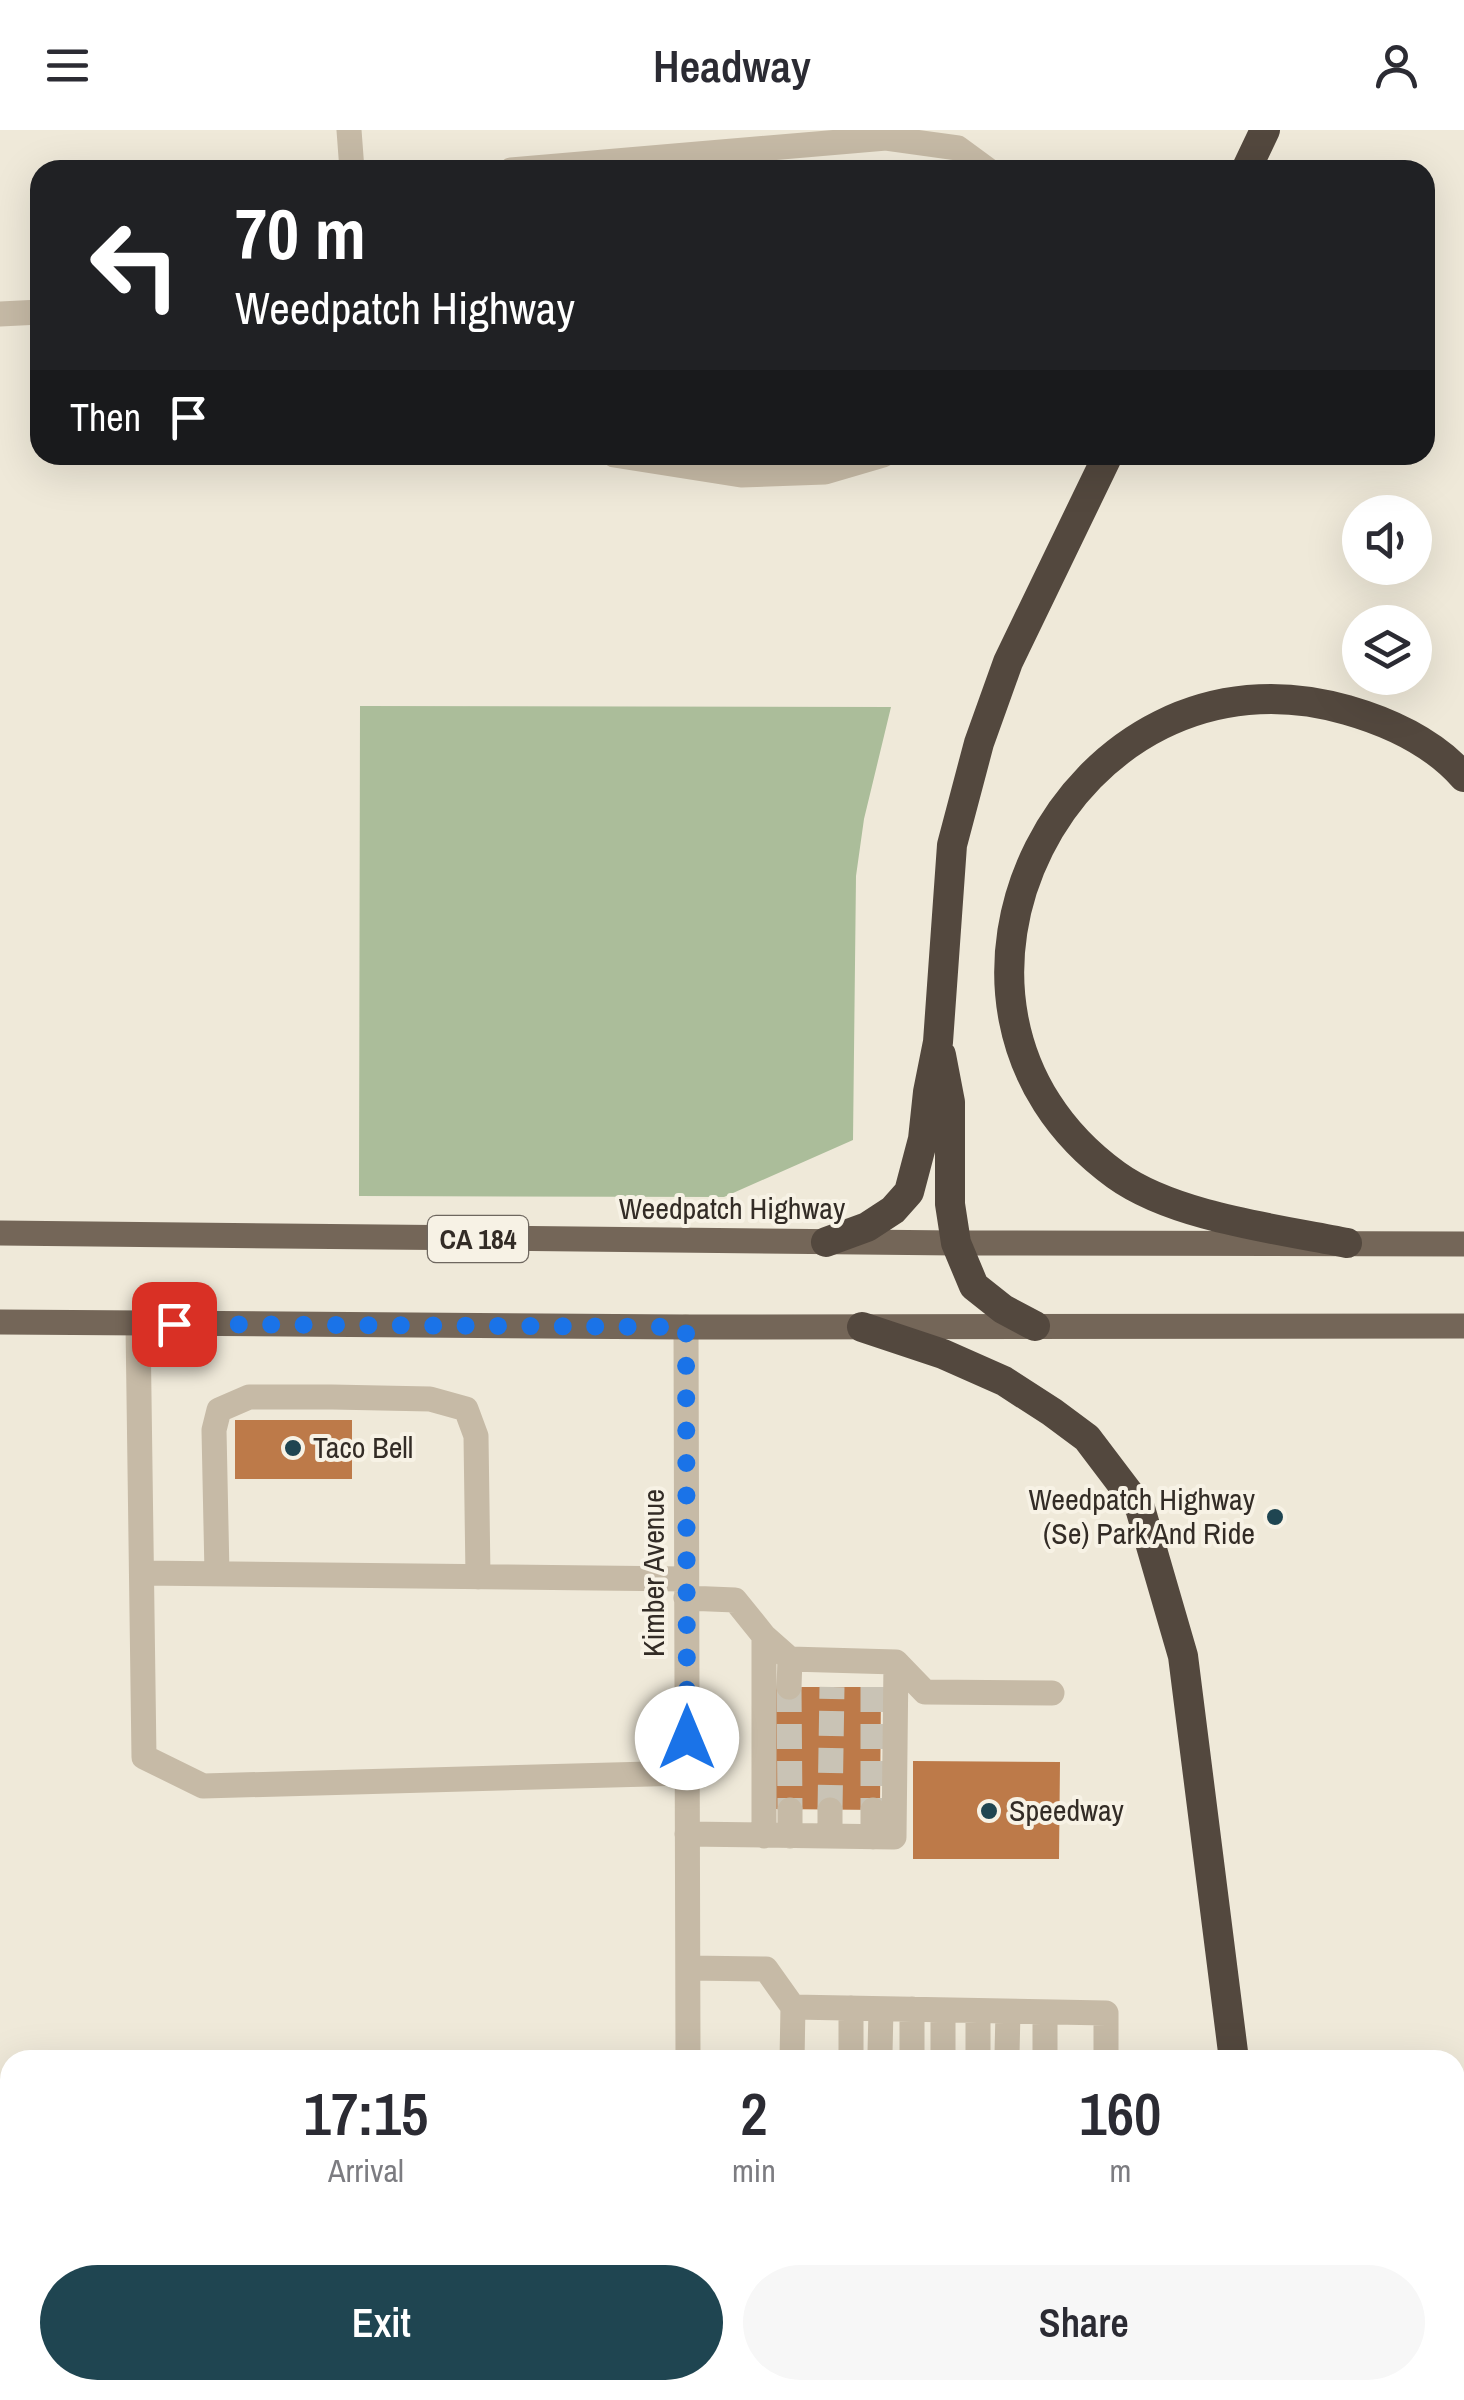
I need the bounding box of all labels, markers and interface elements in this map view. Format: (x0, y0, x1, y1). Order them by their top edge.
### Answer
text: Headway (653, 35, 811, 96)
icon: menu (40, 38, 95, 93)
icon: person (1369, 38, 1424, 93)
text: 70 m (235, 187, 366, 281)
icon: left (70, 200, 200, 330)
text: Weedpatch Highway (235, 277, 575, 338)
icon: arrive (161, 390, 216, 445)
text: Then (70, 392, 141, 443)
map controls (1342, 495, 1432, 695)
button: sound (1342, 495, 1432, 585)
button: layers (1342, 605, 1432, 695)
street label: Weedpatch Highway (619, 1188, 846, 1228)
road number: CA 184 (428, 1216, 528, 1262)
pin (132, 1282, 217, 1367)
icon: arrive (147, 1297, 202, 1352)
place label: Taco Bell (313, 1427, 413, 1467)
marker: Taco Bell (282, 1437, 304, 1459)
place label: Weedpatch Highway (Se) Park And Ride (1028, 1479, 1256, 1553)
street label: Kimber Avenue (633, 1489, 673, 1657)
marker: Weedpatch Highway (Se) Park And Ride (1264, 1506, 1286, 1528)
position arrow (635, 1686, 739, 1790)
place label: Speedway (1009, 1790, 1125, 1830)
marker: Speedway (978, 1800, 1000, 1822)
text: 17:15 (304, 2073, 428, 2154)
text: 2 (740, 2073, 768, 2154)
text: 160 (1079, 2073, 1161, 2154)
text: Arrival (328, 2149, 404, 2192)
text: min (732, 2149, 776, 2192)
text: m (1109, 2149, 1131, 2192)
button: Exit (40, 2265, 723, 2380)
button: Share (743, 2265, 1425, 2380)

